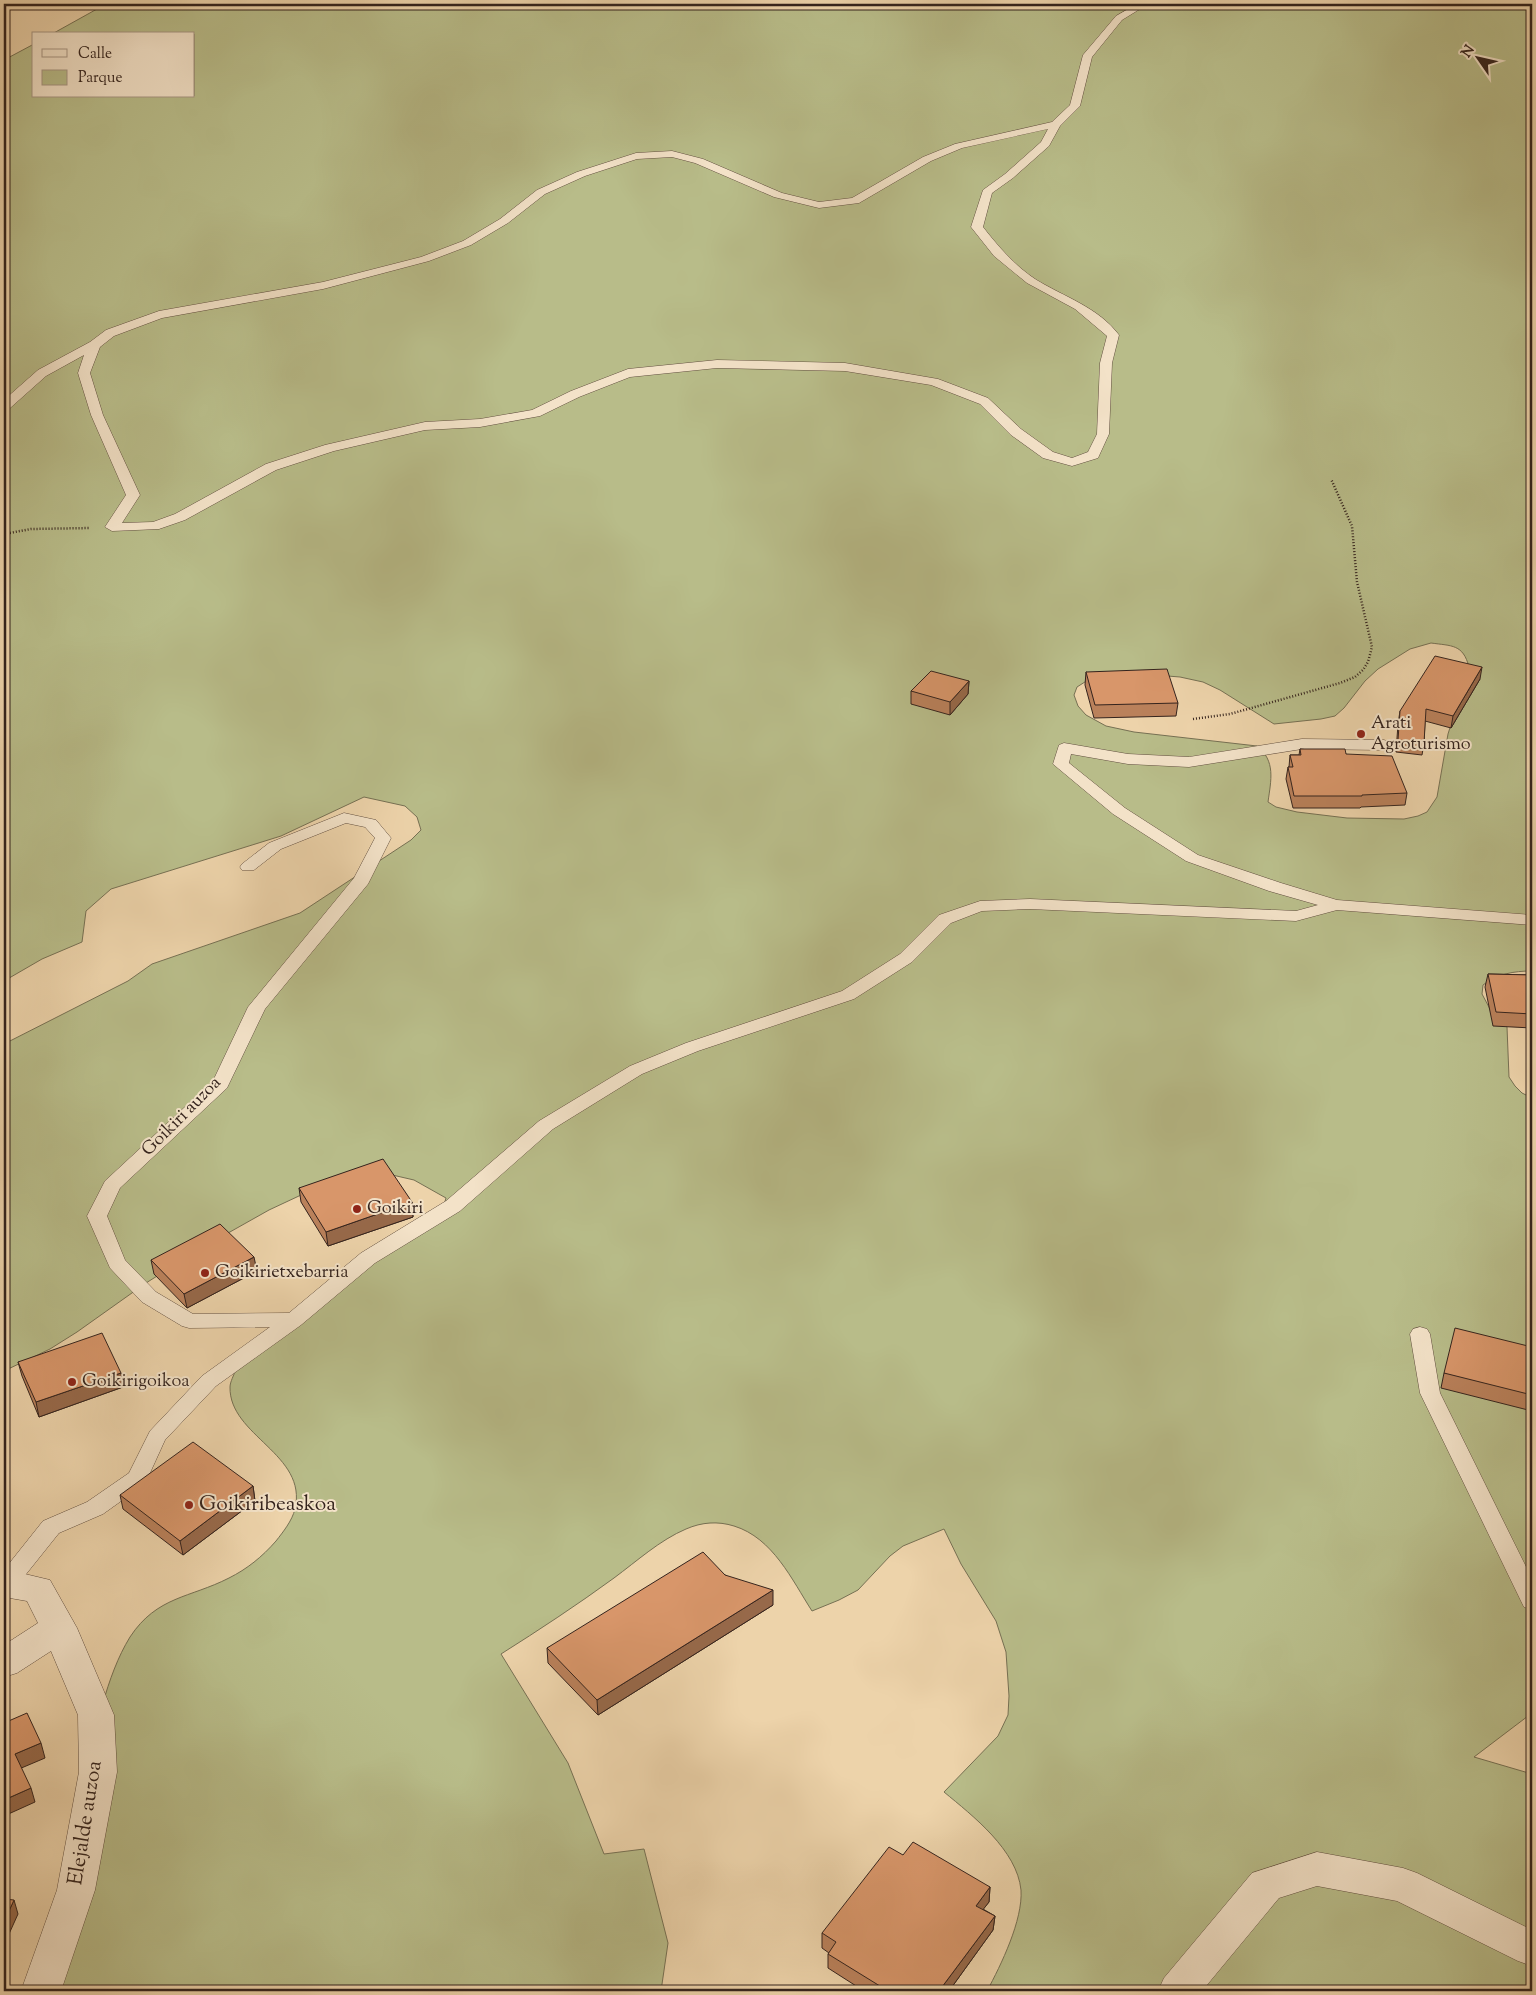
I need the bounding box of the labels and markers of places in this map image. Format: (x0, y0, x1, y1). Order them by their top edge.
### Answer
place label: Arati Agroturismo (1371, 711, 1471, 758)
marker: Arati Agroturismo (1355, 728, 1367, 740)
place label: Goikiri (367, 1196, 423, 1222)
marker: Goikiri (351, 1203, 363, 1215)
place label: Goikirietxebarria (215, 1260, 348, 1286)
marker: Goikirietxebarria (199, 1267, 211, 1279)
place label: Goikirigoikoa (82, 1369, 190, 1395)
marker: Goikirigoikoa (66, 1376, 78, 1388)
place label: Goikiribeaskoa (199, 1490, 336, 1520)
marker: Goikiribeaskoa (183, 1499, 195, 1511)

